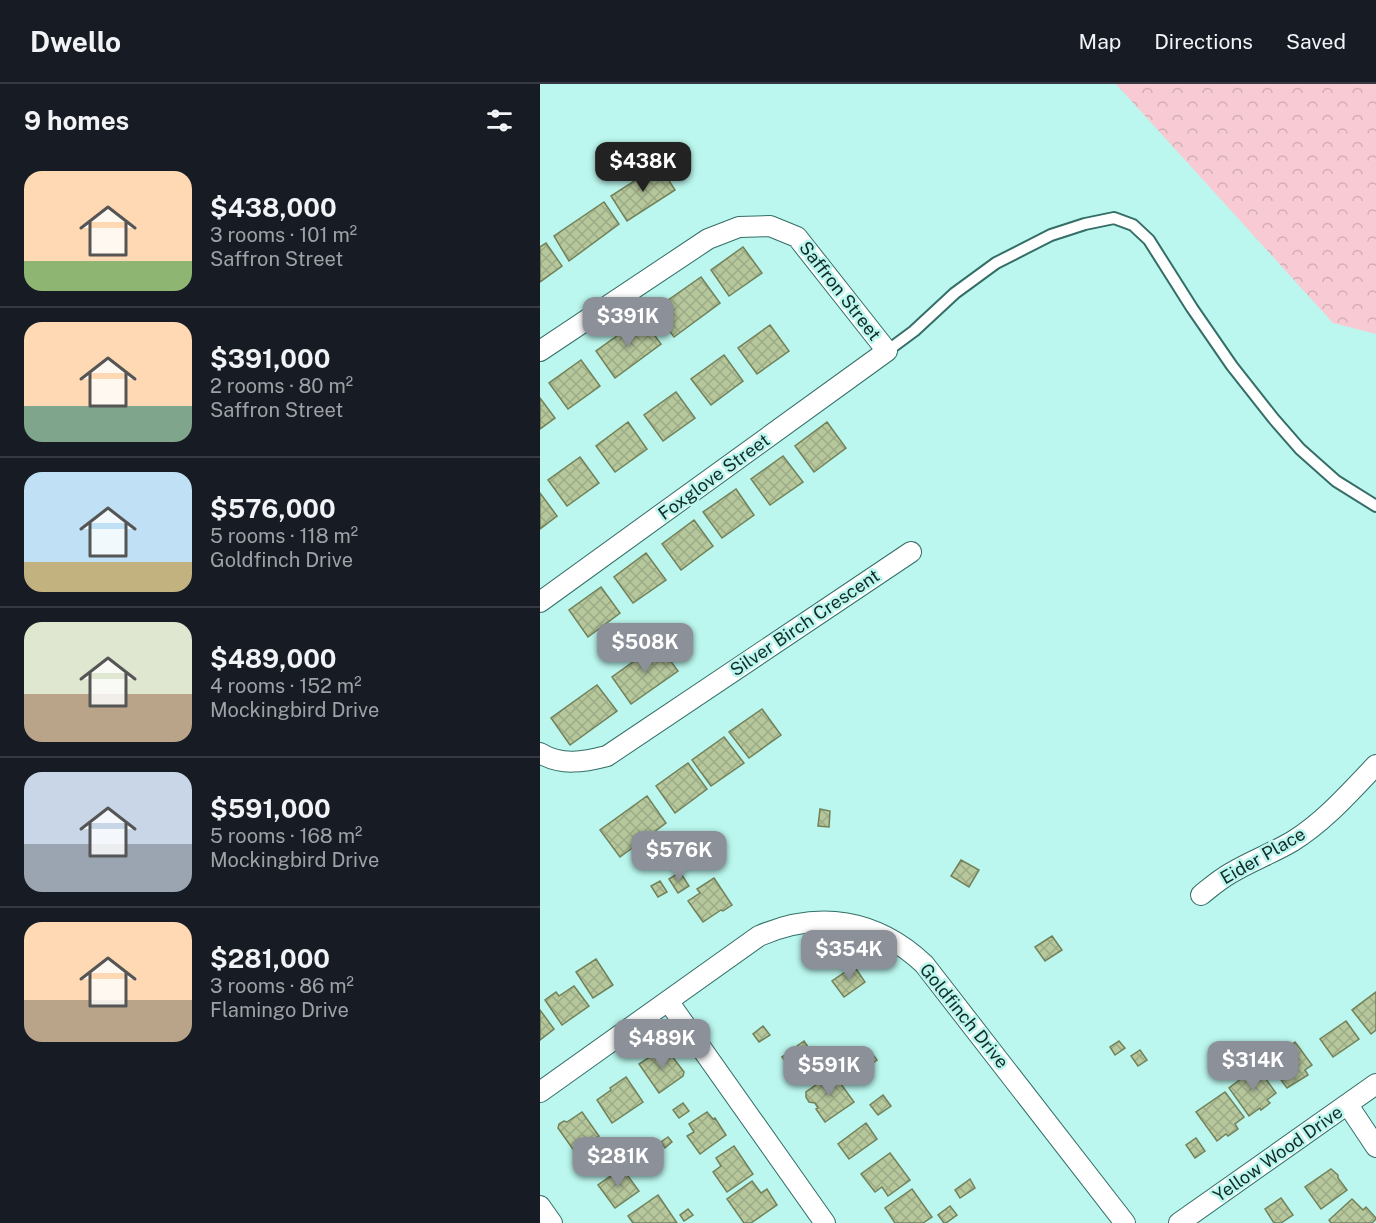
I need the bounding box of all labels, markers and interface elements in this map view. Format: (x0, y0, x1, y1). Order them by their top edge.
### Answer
text: Dwello (30, 25, 121, 58)
text: Map (1079, 29, 1121, 54)
text: Directions (1154, 29, 1253, 54)
text: Saved (1286, 29, 1346, 54)
icon: filters (483, 104, 516, 137)
text: 9 homes (24, 105, 129, 136)
pin: $438K (601, 142, 685, 193)
text: $438K (609, 149, 677, 173)
text: $438,000 (210, 192, 337, 223)
icon: home (72, 195, 144, 267)
text: 3 rooms · 101 m² (210, 223, 357, 247)
street label: Saffron Street (795, 237, 886, 344)
text: Saffron Street (210, 247, 343, 271)
pin: $391K (586, 297, 670, 348)
text: $391K (597, 304, 659, 328)
text: $391,000 (210, 343, 330, 374)
icon: home (72, 346, 144, 418)
text: 2 rooms · 80 m² (210, 374, 353, 398)
text: Saffron Street (210, 398, 343, 422)
street label: Foxglove Street (654, 429, 773, 524)
text: $576,000 (210, 493, 336, 524)
icon: home (72, 496, 144, 568)
text: 5 rooms · 118 m² (210, 524, 358, 548)
text: Goldfinch Drive (210, 548, 353, 572)
street label: Silver Birch Crescent (726, 565, 883, 680)
pin: $508K (603, 623, 687, 674)
text: $508K (611, 630, 679, 654)
text: $489,000 (210, 643, 337, 674)
icon: home (72, 646, 144, 718)
text: 4 rooms · 152 m² (210, 674, 362, 698)
text: Mockingbird Drive (210, 698, 379, 722)
text: $591,000 (210, 793, 331, 824)
icon: home (72, 796, 144, 868)
street label: Eider Place (1217, 823, 1309, 888)
text: 5 rooms · 168 m² (210, 824, 362, 848)
pin: $576K (637, 831, 721, 882)
text: $576K (646, 838, 713, 862)
text: Mockingbird Drive (210, 848, 379, 872)
pin: $354K (807, 930, 891, 981)
text: $354K (815, 937, 883, 961)
text: $281,000 (210, 943, 330, 974)
icon: home (72, 946, 144, 1018)
street label: Goldfinch Drive (916, 959, 1013, 1072)
text: 3 rooms · 86 m² (210, 974, 354, 998)
text: Flamingo Drive (210, 998, 349, 1022)
pin: $489K (620, 1019, 704, 1070)
text: $489K (628, 1026, 696, 1050)
pin: $314K (1211, 1041, 1295, 1092)
pin: $591K (787, 1046, 871, 1097)
text: $314K (1222, 1048, 1284, 1072)
text: $591K (797, 1053, 861, 1077)
street label: Yellow Wood Drive (1209, 1101, 1346, 1206)
pin: $281K (576, 1137, 660, 1188)
text: $281K (587, 1144, 649, 1168)

